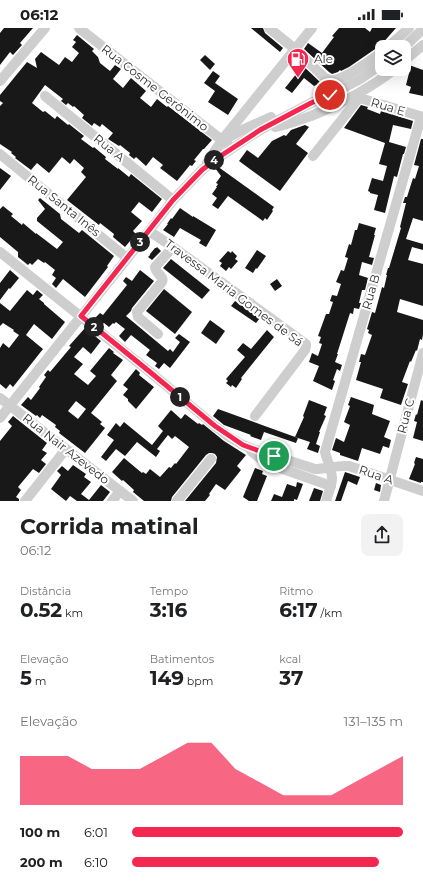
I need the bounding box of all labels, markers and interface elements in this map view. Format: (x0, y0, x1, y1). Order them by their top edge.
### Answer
text: 06:12 (20, 5, 58, 24)
map controls (375, 40, 411, 76)
button: layers (375, 40, 411, 76)
street label: Rua Cosme Gerônimo (99, 41, 212, 134)
fuel station icon: Ale (285, 46, 311, 79)
place label: Ale (314, 51, 333, 66)
pin (313, 78, 347, 112)
icon: check (319, 84, 341, 106)
street label: Rua E (369, 94, 407, 119)
street label: Rua A (91, 131, 128, 165)
pin: 4 (204, 150, 224, 170)
text: 4 (210, 153, 218, 167)
street label: Rua Santa Inês (25, 172, 104, 240)
pin: 3 (130, 232, 150, 252)
text: 3 (137, 235, 143, 249)
street label: Travessa Maria Gomes de Sá (162, 236, 306, 349)
street label: Rua B (358, 272, 383, 311)
pin: 2 (84, 317, 104, 337)
text: 2 (91, 320, 97, 334)
pin: 1 (170, 387, 190, 407)
text: 1 (178, 390, 182, 404)
street label: Rua C (394, 396, 417, 435)
street label: Rua Nair Azevedo (20, 410, 113, 487)
pin (257, 439, 291, 473)
icon: arrive (263, 445, 285, 467)
street label: Rua A (357, 462, 396, 488)
text: Corrida matinal (20, 513, 199, 540)
button: share (361, 514, 403, 556)
text: 06:12 (20, 542, 51, 558)
text: Distância (20, 584, 71, 598)
text: Tempo (150, 584, 188, 598)
text: Ritmo (279, 584, 313, 598)
text: 0.52 (20, 598, 62, 622)
text: 3:16 (150, 598, 187, 622)
text: 6:17 (279, 598, 318, 622)
text: km (62, 606, 83, 620)
text: /km (318, 606, 342, 620)
text: Elevação (20, 652, 69, 666)
text: Batimentos (150, 652, 214, 666)
text: kcal (279, 652, 301, 666)
text: 5 (20, 666, 32, 690)
text: 149 (150, 666, 184, 690)
text: 37 (279, 666, 303, 690)
text: m (32, 674, 46, 688)
text: bpm (184, 674, 213, 688)
text: Elevação (20, 713, 78, 729)
text: 131–135 m (344, 713, 403, 729)
text: 100 m (20, 824, 60, 840)
text: 6:01 (84, 824, 108, 840)
text: 200 m (20, 854, 63, 870)
text: 6:10 (84, 854, 108, 870)

